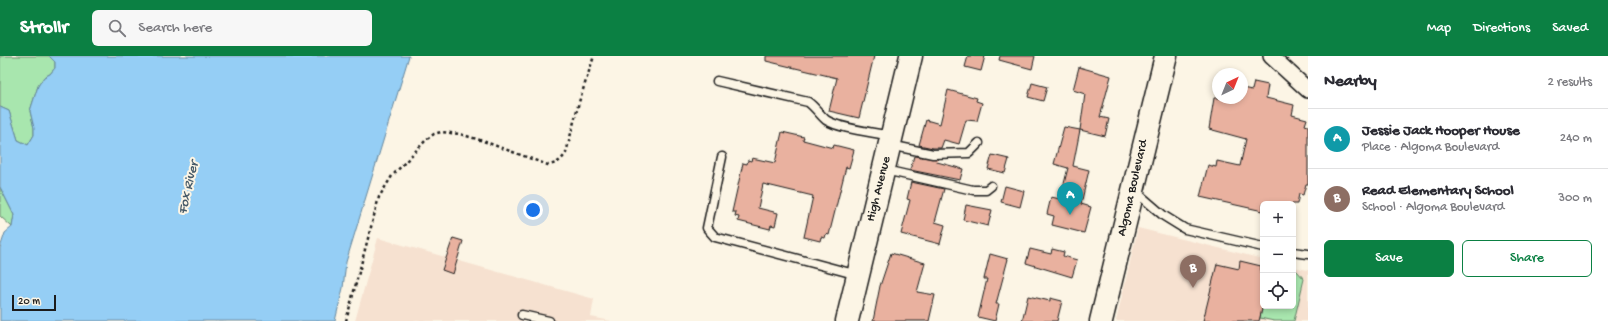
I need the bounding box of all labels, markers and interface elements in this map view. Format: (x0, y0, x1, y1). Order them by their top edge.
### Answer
search box (92, 10, 372, 46)
text: Strollr (20, 17, 68, 40)
icon: search (106, 17, 128, 39)
text: Search here (138, 19, 212, 37)
text: Map (1427, 20, 1451, 37)
text: Directions (1473, 20, 1530, 37)
text: Saved (1552, 20, 1588, 37)
north arrow (1212, 68, 1248, 104)
text: Nearby (1324, 72, 1377, 92)
text: 2 results (1547, 75, 1592, 90)
text: Jessie Jack Hooper House (1362, 122, 1520, 140)
text: A (1333, 131, 1341, 146)
text: 240 m (1560, 131, 1592, 146)
street label: Algoma Boulevard (1115, 137, 1152, 238)
text: Place · Algoma Boulevard (1362, 140, 1499, 155)
street label: High Avenue (864, 155, 894, 223)
water label: Fox River (175, 157, 204, 216)
pin: A (1057, 182, 1083, 215)
text: Read Elementary School (1362, 182, 1514, 200)
text: B (1334, 191, 1340, 206)
text: 300 m (1558, 191, 1592, 206)
your location (523, 200, 543, 220)
text: School · Algoma Boulevard (1362, 200, 1504, 215)
map controls (1260, 201, 1296, 309)
button: + (1260, 201, 1296, 237)
button: − (1260, 237, 1296, 273)
button: Save (1324, 240, 1454, 277)
button: Share (1462, 240, 1592, 277)
pin: B (1180, 255, 1206, 288)
button: locate (1260, 273, 1296, 309)
scale bar (12, 293, 56, 312)
text: 20 m (18, 296, 40, 308)

